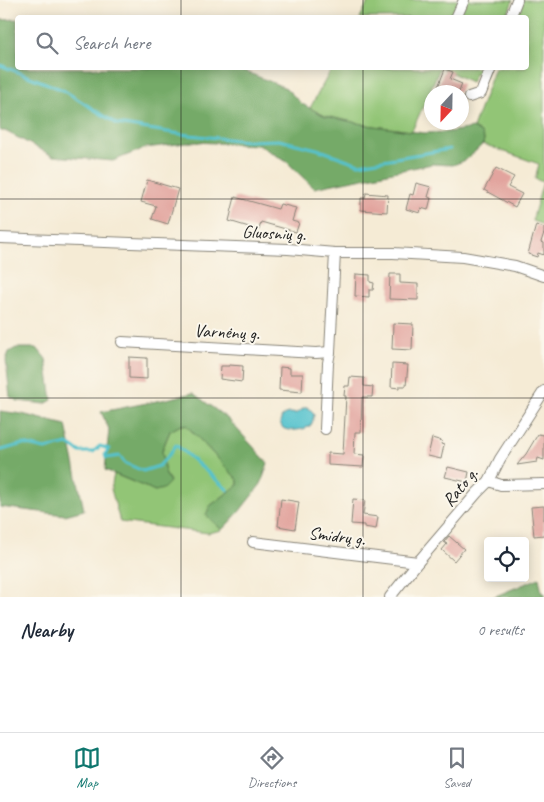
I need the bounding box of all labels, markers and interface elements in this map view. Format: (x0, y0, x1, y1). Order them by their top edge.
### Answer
search box (15, 15, 529, 70)
icon: search (33, 29, 61, 57)
text: Search here (73, 31, 150, 55)
north arrow (424, 85, 469, 130)
street label: Gluosnių g. (242, 220, 307, 246)
street label: Varnėnų g. (194, 319, 261, 345)
street label: Rato g. (437, 463, 483, 511)
street label: Smidrų g. (308, 522, 367, 550)
map controls (484, 537, 529, 582)
button: locate (484, 537, 529, 582)
text: Nearby (20, 617, 73, 643)
text: 0 results (477, 620, 524, 640)
tab: Map (73, 744, 101, 791)
tab: Directions (248, 744, 296, 791)
tab: Saved (443, 744, 471, 791)

